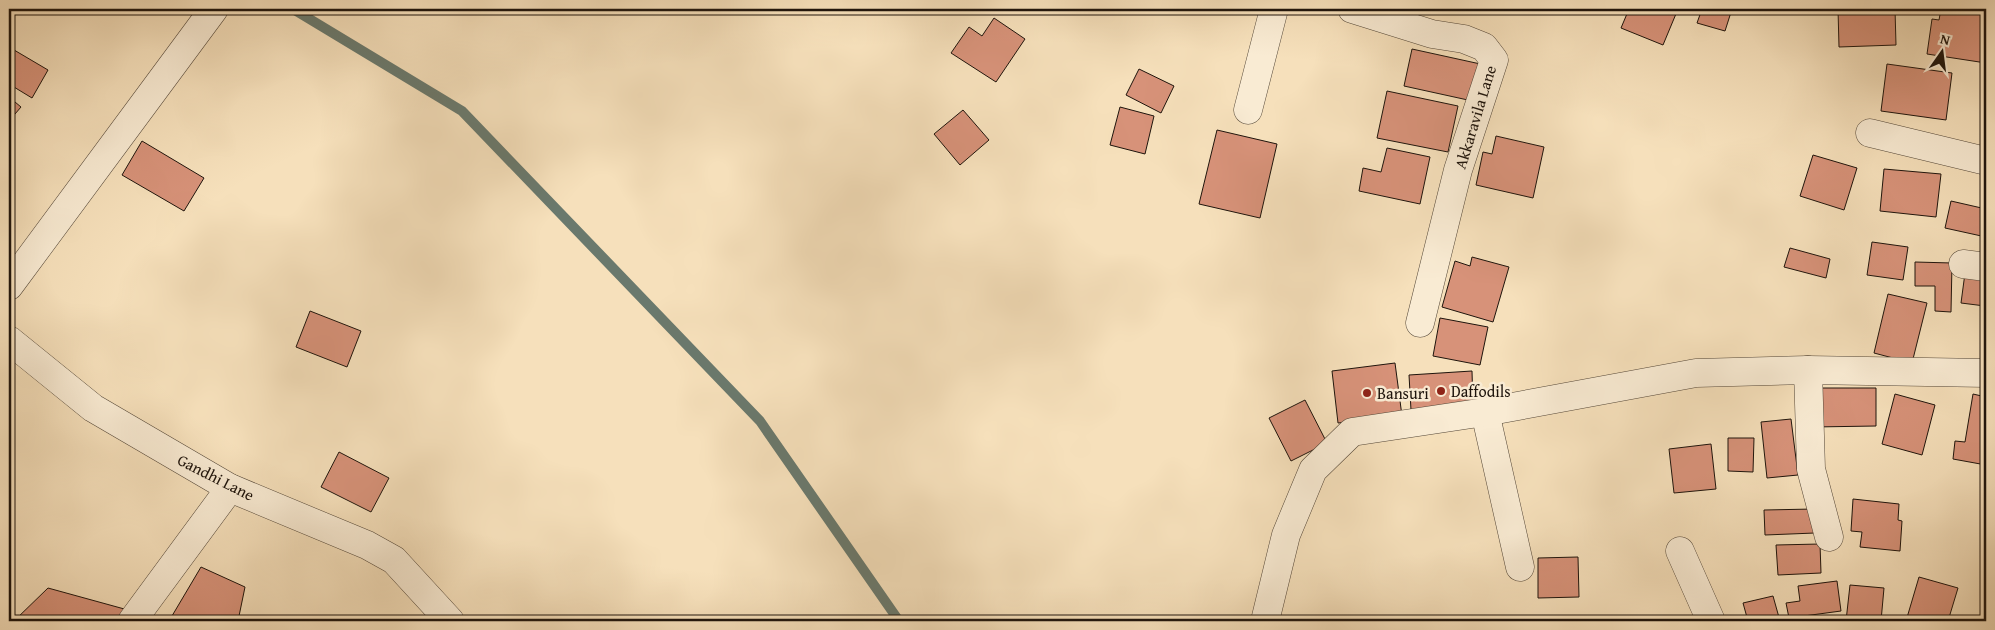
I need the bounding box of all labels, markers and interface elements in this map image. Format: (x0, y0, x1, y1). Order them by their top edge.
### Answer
north arrow (1918, 28, 1968, 78)
text: N (1938, 29, 1953, 50)
street label: Akkaravila Lane (1448, 62, 1502, 172)
place label: Daffodils (1451, 379, 1511, 403)
place label: Bansuri (1377, 381, 1429, 405)
marker: Daffodils (1435, 385, 1447, 397)
marker: Bansuri (1361, 387, 1373, 399)
street label: Gandhi Lane (173, 447, 259, 507)

